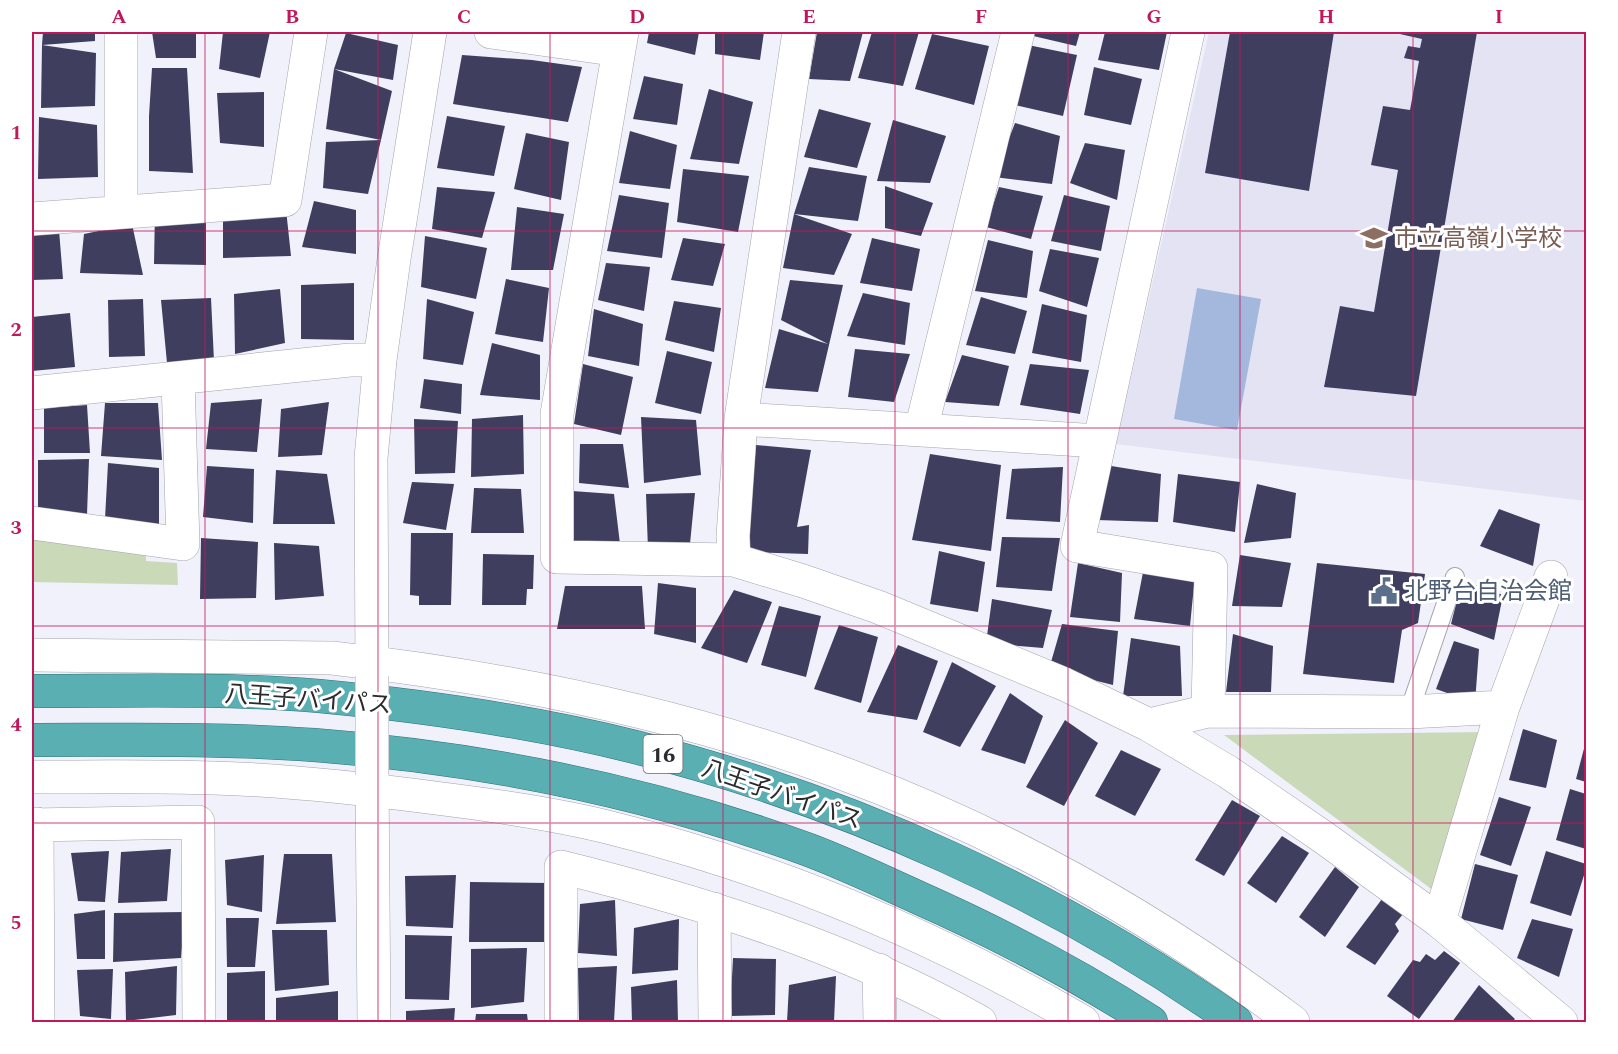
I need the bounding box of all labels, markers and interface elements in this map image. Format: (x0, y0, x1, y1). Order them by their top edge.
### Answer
text: A (111, 2, 127, 32)
text: B (285, 2, 299, 32)
text: C (457, 2, 471, 32)
text: D (629, 2, 645, 32)
text: E (802, 2, 816, 32)
text: F (975, 2, 987, 32)
text: G (1146, 2, 1162, 32)
text: H (1318, 2, 1334, 32)
text: I (1495, 2, 1503, 32)
text: 1 (10, 118, 22, 148)
place label: 市立高嶺小学校 (1394, 221, 1562, 257)
school or university icon: 市立高嶺小学校 (1359, 223, 1389, 253)
text: 2 (10, 315, 22, 345)
text: 3 (10, 513, 22, 543)
place label: 北野台自治会館 (1404, 574, 1572, 610)
public building icon: 北野台自治会館 (1369, 576, 1399, 606)
street label: 八王子バイパス (223, 676, 393, 724)
text: 4 (10, 710, 22, 740)
road number: 16 (644, 735, 682, 773)
street label: 八王子バイパス (697, 751, 867, 839)
text: 5 (10, 908, 22, 938)

